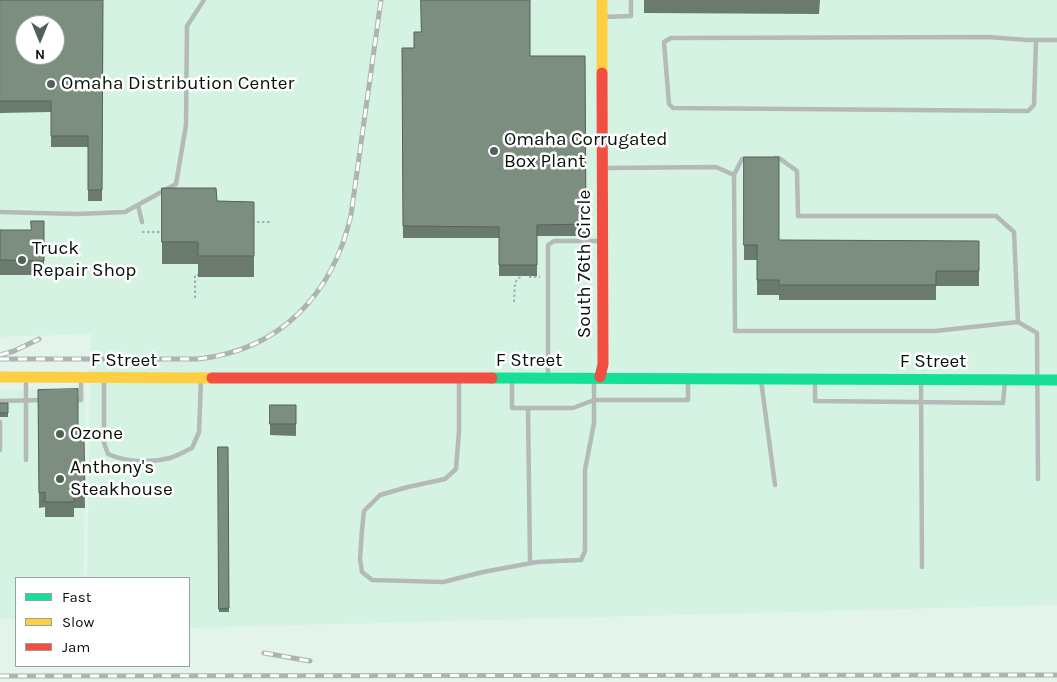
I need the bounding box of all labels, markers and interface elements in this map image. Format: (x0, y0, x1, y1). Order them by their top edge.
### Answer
north arrow (15, 15, 65, 65)
text: N (35, 46, 45, 63)
place label: Omaha Distribution Center (61, 73, 294, 95)
marker: Omaha Distribution Center (45, 78, 57, 90)
place label: Omaha Corrugated Box Plant (504, 129, 668, 173)
marker: Omaha Corrugated Box Plant (488, 145, 500, 157)
street label: South 76th Circle (574, 190, 596, 338)
place label: Truck Repair Shop (32, 238, 136, 282)
marker: Truck Repair Shop (16, 254, 28, 266)
street label: F Street (91, 350, 157, 372)
street label: F Street (496, 350, 562, 372)
street label: F Street (900, 351, 966, 373)
place label: Ozone (70, 423, 123, 445)
marker: Ozone (54, 428, 66, 440)
place label: Anthony's Steakhouse (70, 457, 173, 501)
marker: Anthony's Steakhouse (54, 473, 66, 485)
legend (15, 577, 190, 667)
text: Fast (62, 588, 91, 606)
text: Slow (62, 613, 94, 631)
text: Jam (62, 638, 90, 656)

